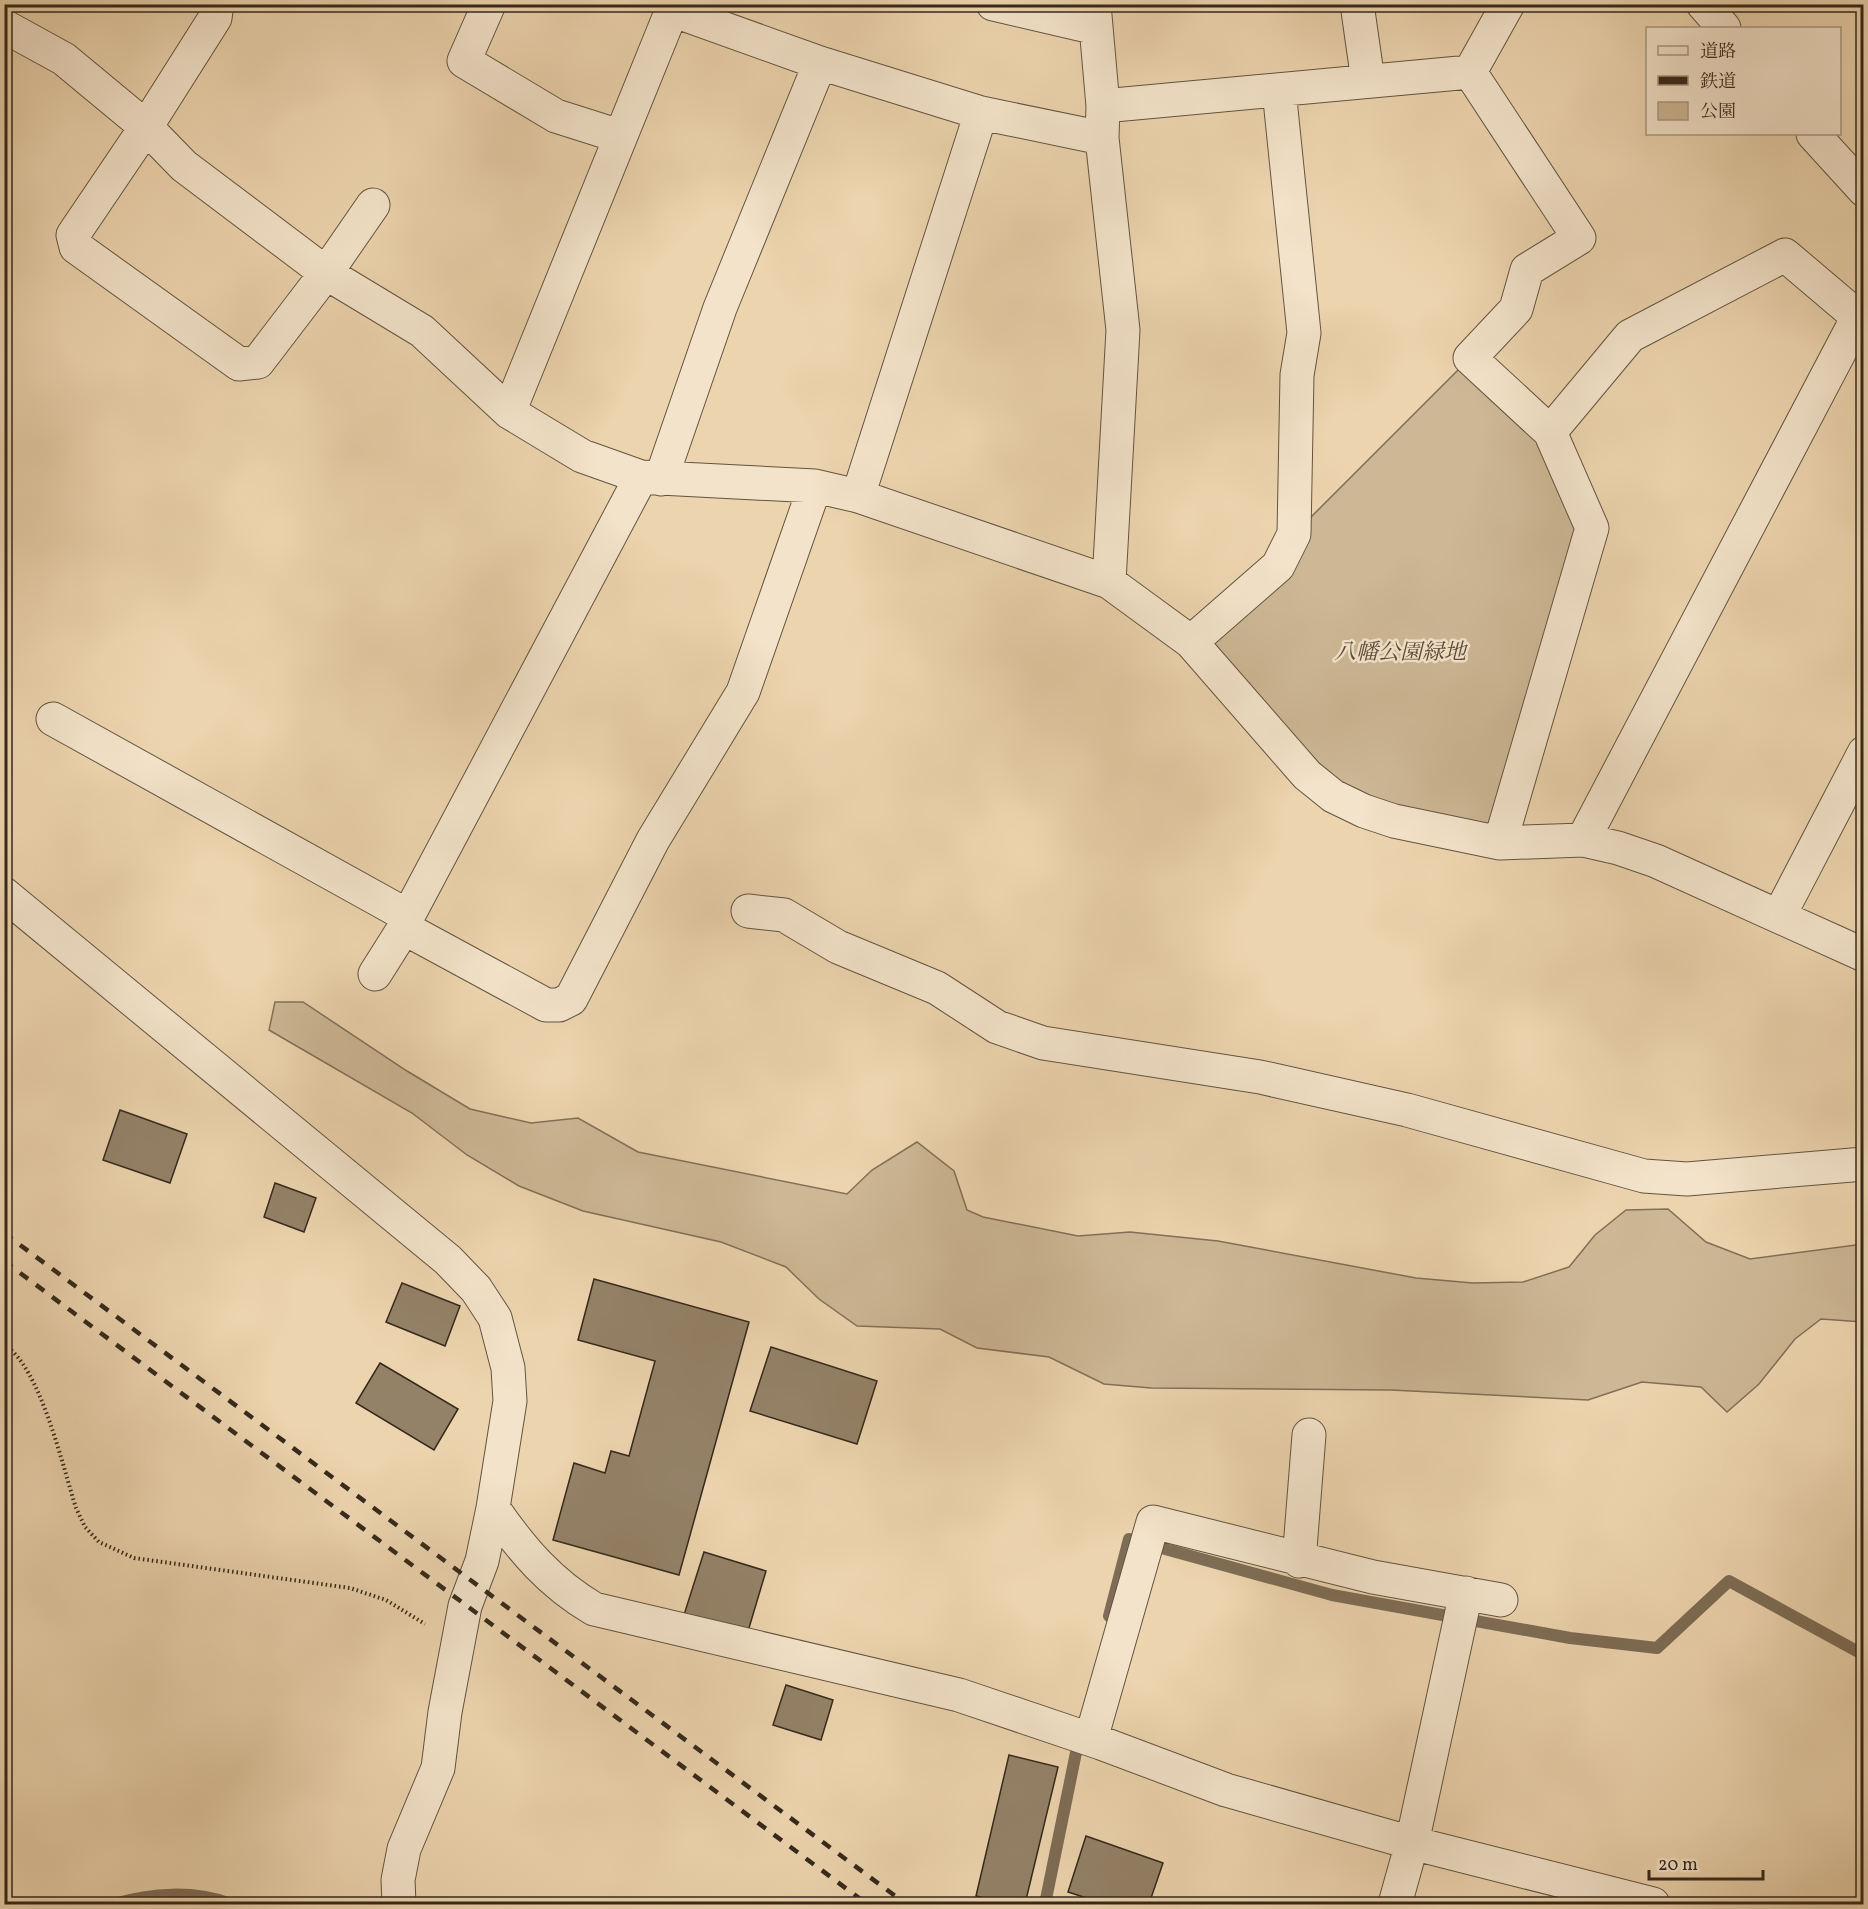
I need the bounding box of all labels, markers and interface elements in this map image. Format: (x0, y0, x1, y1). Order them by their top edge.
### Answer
legend (1646, 27, 1841, 135)
text: 道路 (1700, 40, 1736, 65)
text: 鉄道 (1700, 70, 1736, 95)
text: 公園 (1700, 100, 1736, 125)
park label: 八幡公園緑地 (1334, 638, 1468, 669)
scale bar (1649, 1843, 1763, 1881)
text: 20 m (1658, 1853, 1698, 1878)

